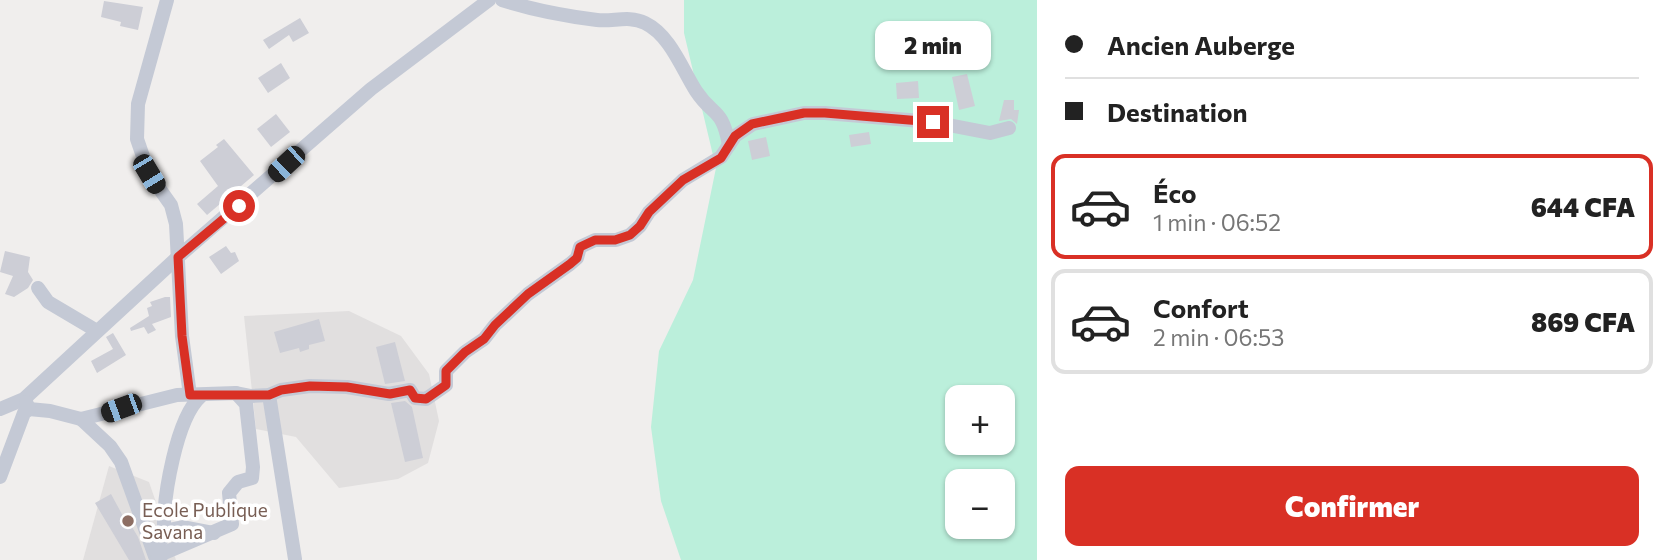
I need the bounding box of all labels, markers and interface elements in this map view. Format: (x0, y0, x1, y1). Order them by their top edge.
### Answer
callout: 2 min (875, 20, 991, 69)
text: Ancien Auberge (1107, 29, 1295, 60)
text: 2 min (904, 31, 962, 59)
text: Destination (1107, 96, 1248, 127)
route end (917, 106, 949, 138)
car (264, 142, 309, 186)
car (130, 151, 169, 197)
icon: car (1069, 175, 1132, 238)
text: Éco (1153, 177, 1197, 208)
route start (223, 190, 255, 222)
text: 644 CFA (1531, 191, 1635, 222)
text: 1 min · 06:52 (1153, 208, 1281, 236)
icon: car (1069, 290, 1132, 353)
text: Confort (1153, 292, 1249, 323)
text: 869 CFA (1531, 306, 1635, 337)
text: 2 min · 06:53 (1153, 323, 1284, 351)
map controls (945, 385, 1015, 539)
button: + (945, 385, 1015, 455)
car (98, 391, 145, 425)
button: Confirmer (1065, 466, 1639, 546)
button: − (945, 469, 1015, 539)
place label: Ecole Publique Savana (142, 498, 268, 543)
marker: Ecole Publique Savana (120, 513, 136, 529)

